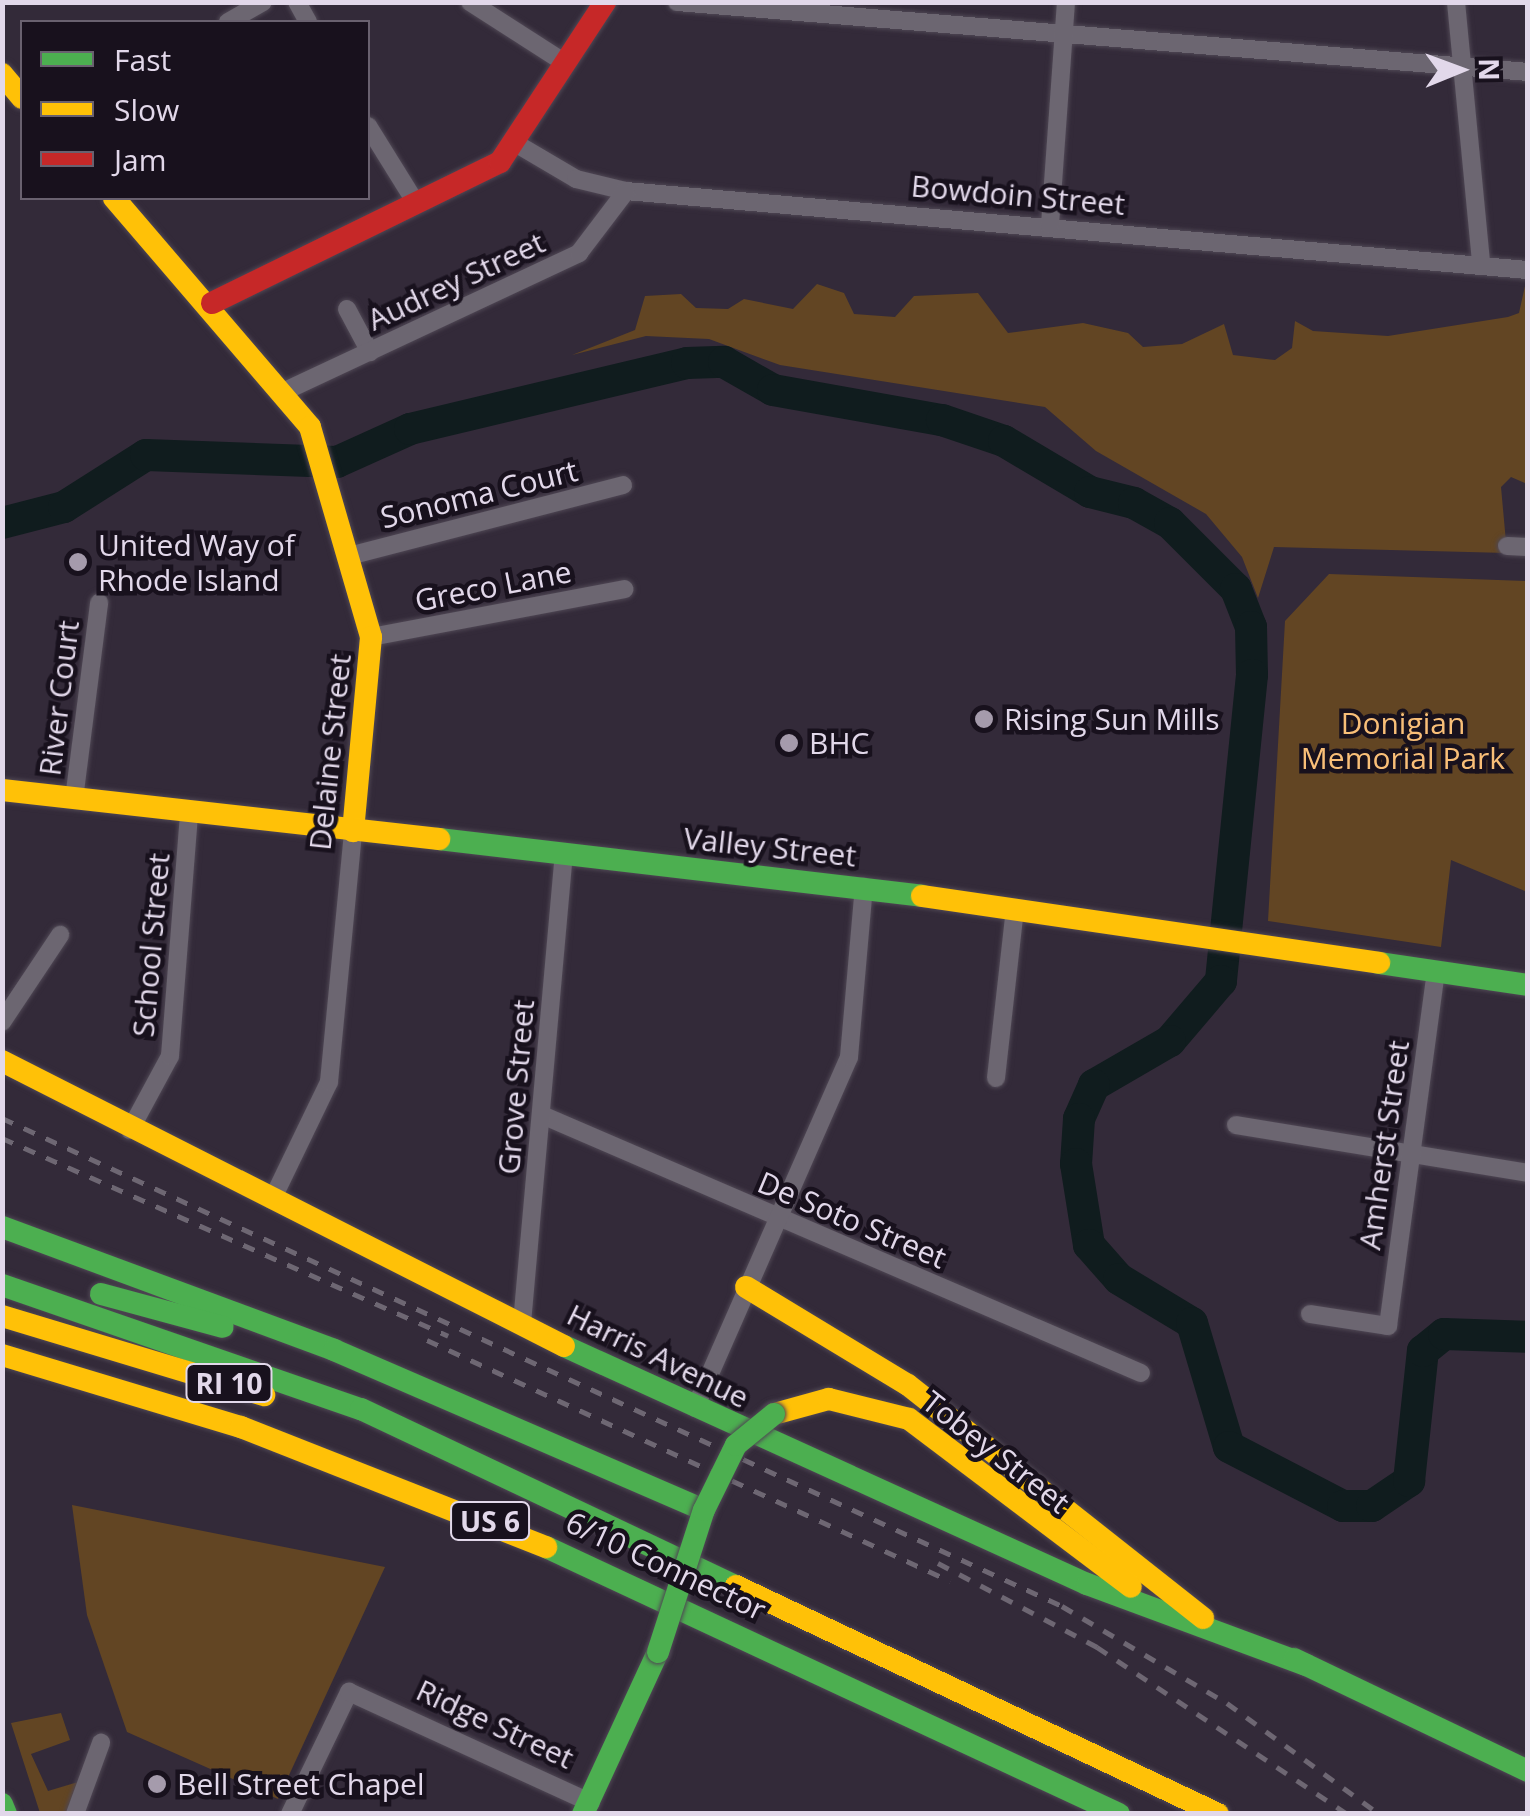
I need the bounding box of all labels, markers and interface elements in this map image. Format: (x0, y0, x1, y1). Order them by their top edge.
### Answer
legend (20, 20, 370, 200)
north arrow (1410, 20, 1510, 120)
text: Fast (114, 39, 171, 80)
text: N (1471, 58, 1509, 81)
text: Slow (114, 89, 179, 130)
text: Jam (114, 139, 167, 180)
street label: Bowdoin Street (910, 168, 1126, 222)
street label: Audrey Street (362, 224, 550, 338)
street label: Sonoma Court (377, 452, 581, 536)
place label: United Way of Rhode Island (98, 527, 295, 598)
marker: United Way of Rhode Island (67, 551, 89, 573)
street label: Greco Lane (412, 553, 574, 619)
street label: River Court (32, 618, 86, 778)
street label: Delaine Street (302, 652, 358, 852)
place label: Rising Sun Mills (1004, 701, 1219, 737)
park label: Donigian Memorial Park (1301, 705, 1505, 776)
marker: Rising Sun Mills (973, 708, 995, 730)
place label: BHC (809, 725, 869, 761)
marker: BHC (778, 732, 800, 754)
street label: Valley Street (682, 820, 858, 874)
street label: School Street (125, 852, 177, 1038)
street label: Grove Street (490, 998, 542, 1176)
street label: Amherst Street (1352, 1038, 1416, 1252)
street label: De Soto Street (752, 1164, 952, 1276)
street label: Harris Avenue (561, 1297, 755, 1415)
road number: RI 10 (184, 1360, 274, 1406)
street label: Tobey Street (915, 1384, 1077, 1520)
road number: US 6 (450, 1498, 530, 1544)
street label: 6/10 Connector (560, 1504, 772, 1628)
street label: Ridge Street (411, 1672, 579, 1776)
place label: Bell Street Chapel (177, 1766, 424, 1802)
marker: Bell Street Chapel (146, 1773, 168, 1795)

